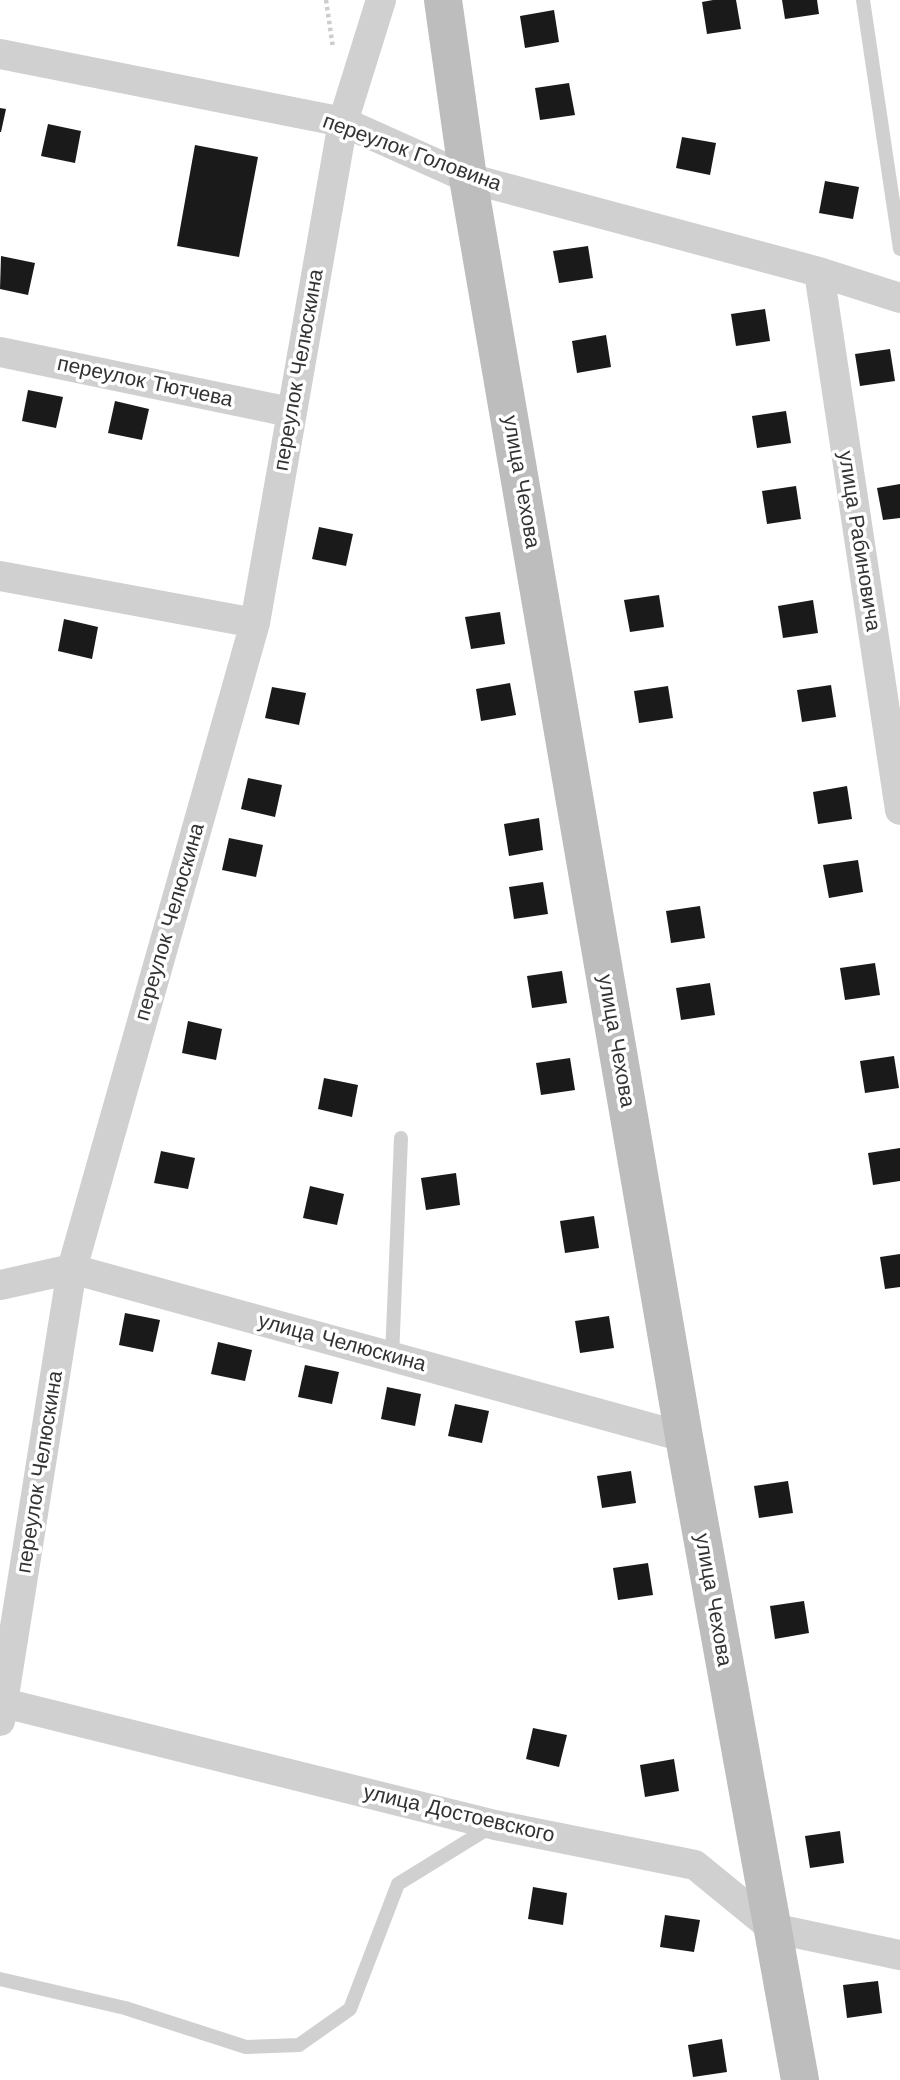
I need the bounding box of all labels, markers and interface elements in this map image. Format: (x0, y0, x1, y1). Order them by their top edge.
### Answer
street label: переулок Головина (319, 109, 505, 197)
street label: переулок Челюскина (269, 267, 329, 473)
street label: переулок Тютчева (55, 351, 235, 413)
street label: улица Чехова (497, 414, 545, 550)
street label: улица Рабиновича (832, 449, 886, 633)
street label: переулок Челюскина (130, 820, 210, 1024)
street label: улица Чехова (592, 973, 640, 1109)
street label: улица Челюскина (255, 1308, 429, 1378)
street label: переулок Челюскина (12, 1369, 68, 1575)
street label: улица Чехова (689, 1532, 737, 1668)
street label: улица Достоевского (361, 1780, 557, 1848)

